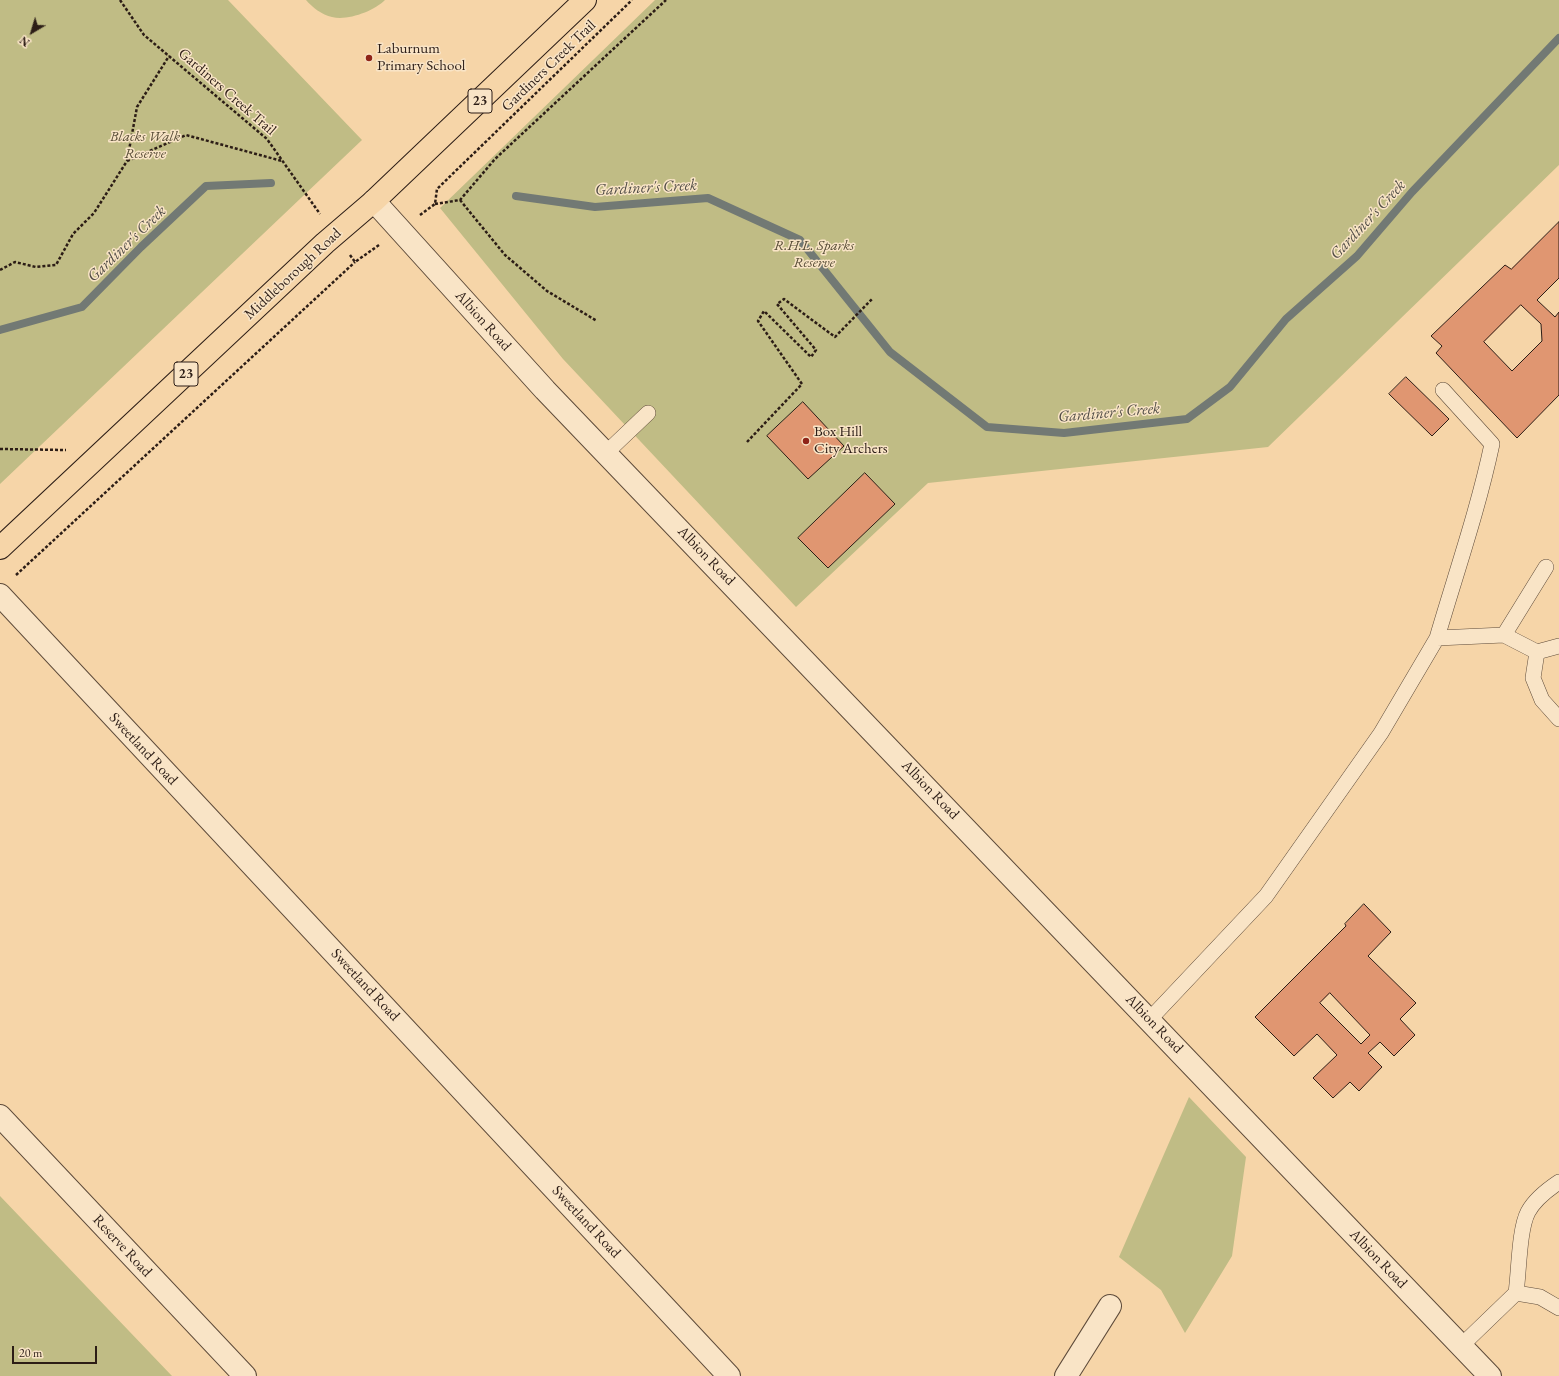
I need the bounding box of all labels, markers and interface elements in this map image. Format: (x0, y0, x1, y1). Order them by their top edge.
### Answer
north arrow (12, 12, 52, 52)
street label: Gardiners Creek Trail (498, 16, 600, 116)
text: N (17, 33, 32, 50)
place label: Laburnum Primary School (377, 40, 465, 75)
street label: Gardiners Creek Trail (174, 45, 280, 139)
marker: Laburnum Primary School (364, 53, 374, 63)
road number: 23 (468, 89, 492, 113)
park label: Blacks Walk Reserve (110, 128, 180, 163)
water label: Gardiner's Creek (595, 176, 697, 200)
water label: Gardiner's Creek (1326, 176, 1410, 264)
water label: Gardiner's Creek (84, 202, 170, 286)
street label: Middleborough Road (241, 224, 345, 324)
park label: R.H.L. Sparks Reserve (774, 237, 854, 272)
street label: Albion Road (451, 287, 515, 355)
road number: 23 (174, 362, 198, 386)
water label: Gardiner's Creek (1057, 399, 1161, 427)
place label: Box Hill City Archers (814, 423, 888, 458)
marker: Box Hill City Archers (801, 436, 811, 446)
street label: Albion Road (673, 523, 739, 589)
street label: Sweetland Road (105, 709, 181, 789)
street label: Albion Road (897, 757, 963, 823)
street label: Sweetland Road (327, 945, 403, 1025)
street label: Albion Road (1121, 991, 1187, 1057)
street label: Sweetland Road (548, 1182, 624, 1262)
street label: Reserve Road (89, 1211, 155, 1281)
street label: Albion Road (1345, 1226, 1411, 1292)
scale bar (14, 1338, 99, 1364)
text: 20 m (19, 1345, 42, 1361)

